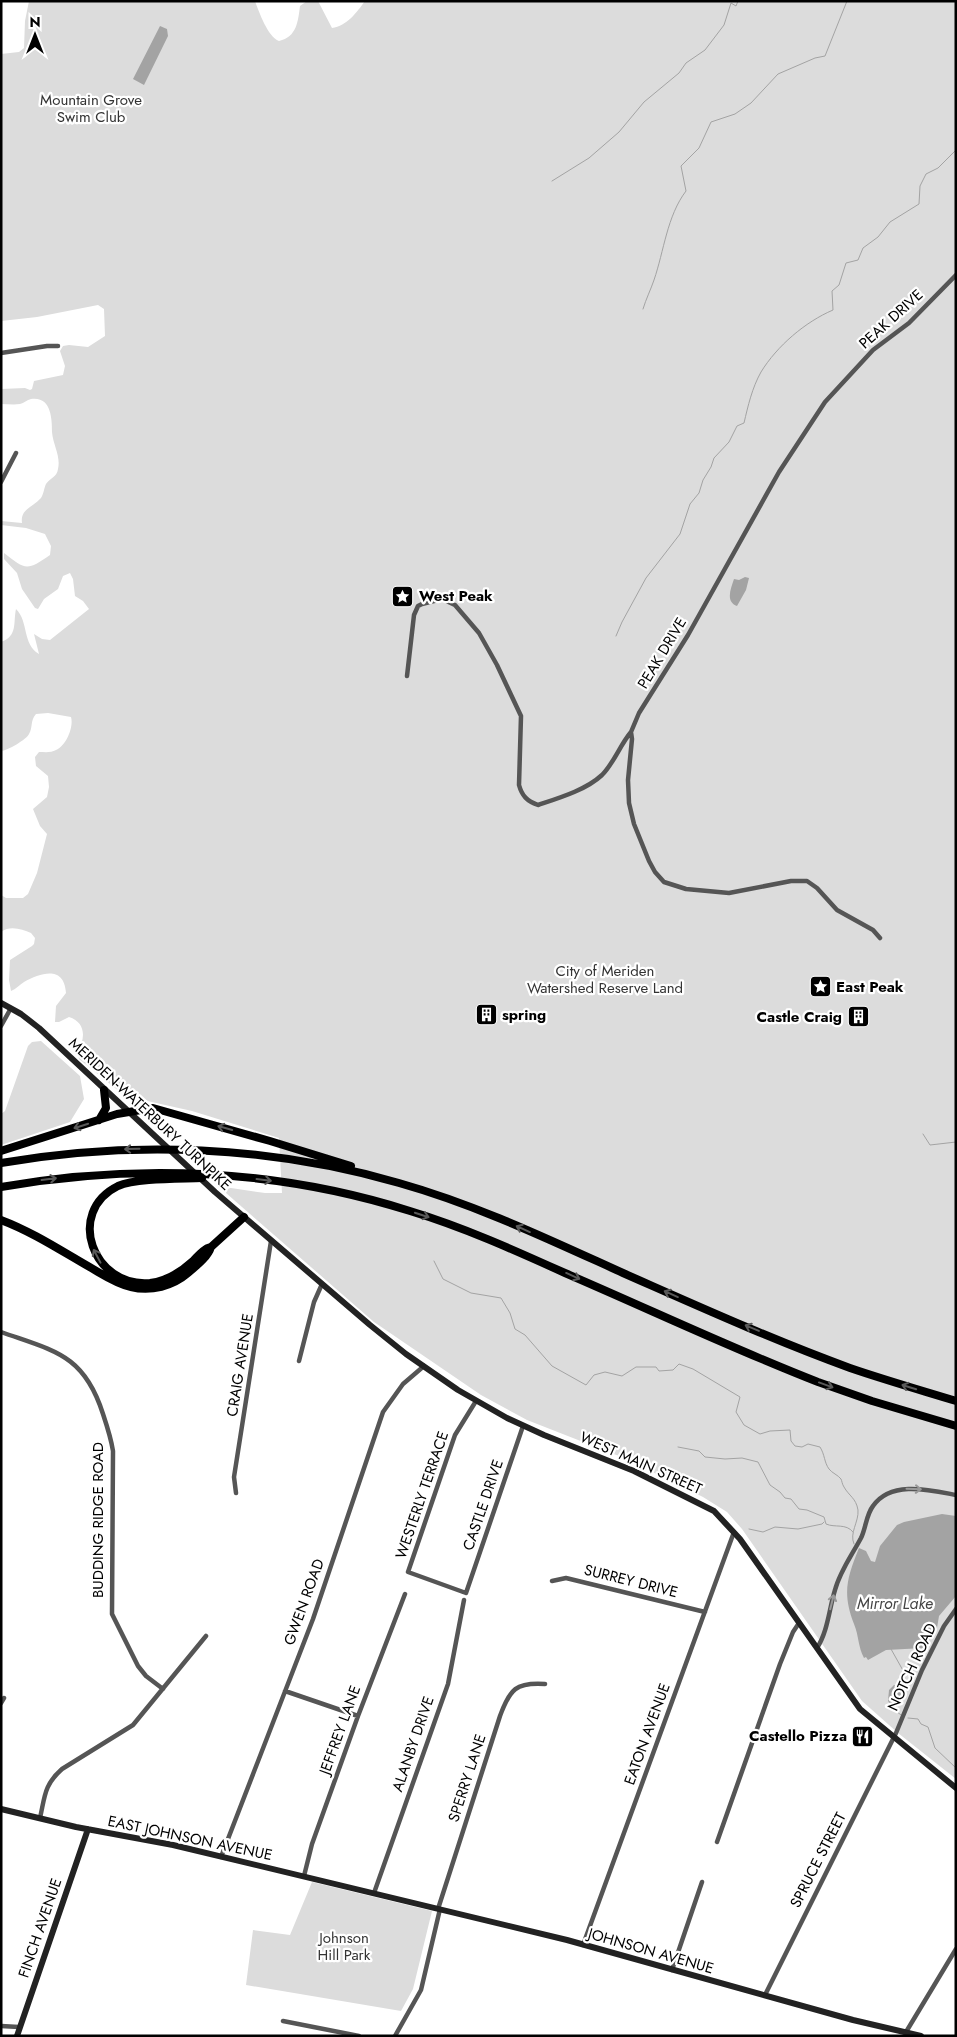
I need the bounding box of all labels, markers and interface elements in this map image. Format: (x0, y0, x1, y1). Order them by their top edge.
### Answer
north arrow (10, 10, 60, 60)
text: N (29, 12, 41, 32)
park label: Mountain Grove Swim Club (40, 89, 142, 128)
street label: PEAK DRIVE (854, 284, 928, 354)
place icon: West Peak (391, 584, 415, 608)
place label: West Peak (419, 585, 493, 607)
street label: PEAK DRIVE (632, 613, 692, 693)
park label: City of Meriden Watershed Reserve Land (527, 960, 683, 999)
place icon: East Peak (808, 975, 832, 999)
place label: East Peak (836, 976, 904, 998)
building icon: spring (474, 1003, 498, 1027)
place label: spring (502, 1004, 546, 1026)
building icon: Castle Craig (846, 1005, 870, 1029)
place label: Castle Craig (757, 1006, 842, 1028)
street label: MERIDEN-WATERBURY TURNPIKE (64, 1032, 236, 1196)
one-way arrow (73, 1121, 89, 1131)
one-way arrow (217, 1123, 233, 1133)
one-way arrow (124, 1145, 140, 1154)
one-way arrow (41, 1174, 57, 1184)
one-way arrow (255, 1175, 271, 1185)
one-way arrow (414, 1211, 429, 1220)
one-way arrow (516, 1223, 531, 1233)
one-way arrow (92, 1248, 102, 1263)
one-way arrow (565, 1271, 580, 1281)
one-way arrow (664, 1288, 679, 1298)
street label: CRAIG AVENUE (221, 1312, 259, 1418)
one-way arrow (744, 1323, 759, 1332)
one-way arrow (818, 1381, 833, 1390)
one-way arrow (901, 1381, 917, 1391)
street label: WEST MAIN STREET (576, 1426, 706, 1500)
street label: WESTERLY TERRACE (390, 1428, 454, 1562)
street label: BUDDING RIDGE ROAD (87, 1442, 109, 1598)
street label: CASTLE DRIVE (457, 1456, 509, 1554)
one-way arrow (906, 1485, 922, 1494)
street label: GWEN ROAD (278, 1556, 330, 1648)
street label: SURREY DRIVE (582, 1559, 680, 1603)
water label: Mirror Lake (857, 1592, 933, 1615)
one-way arrow (828, 1594, 837, 1610)
street label: NOTCH ROAD (882, 1619, 942, 1715)
street label: EATON AVENUE (618, 1680, 676, 1788)
street label: JEFFREY LANE (313, 1682, 366, 1780)
street label: ALANBY DRIVE (386, 1693, 440, 1795)
restaurant icon: Castello Pizza (851, 1724, 875, 1748)
place label: Castello Pizza (749, 1725, 847, 1747)
street label: SPERRY LANE (442, 1731, 492, 1825)
street label: SPRUCE STREET (785, 1809, 851, 1911)
street label: EAST JOHNSON AVENUE (106, 1810, 274, 1866)
street label: FINCH AVENUE (13, 1875, 67, 1981)
street label: JOHNSON AVENUE (584, 1922, 716, 1979)
park label: Johnson Hill Park (317, 1927, 371, 1966)

